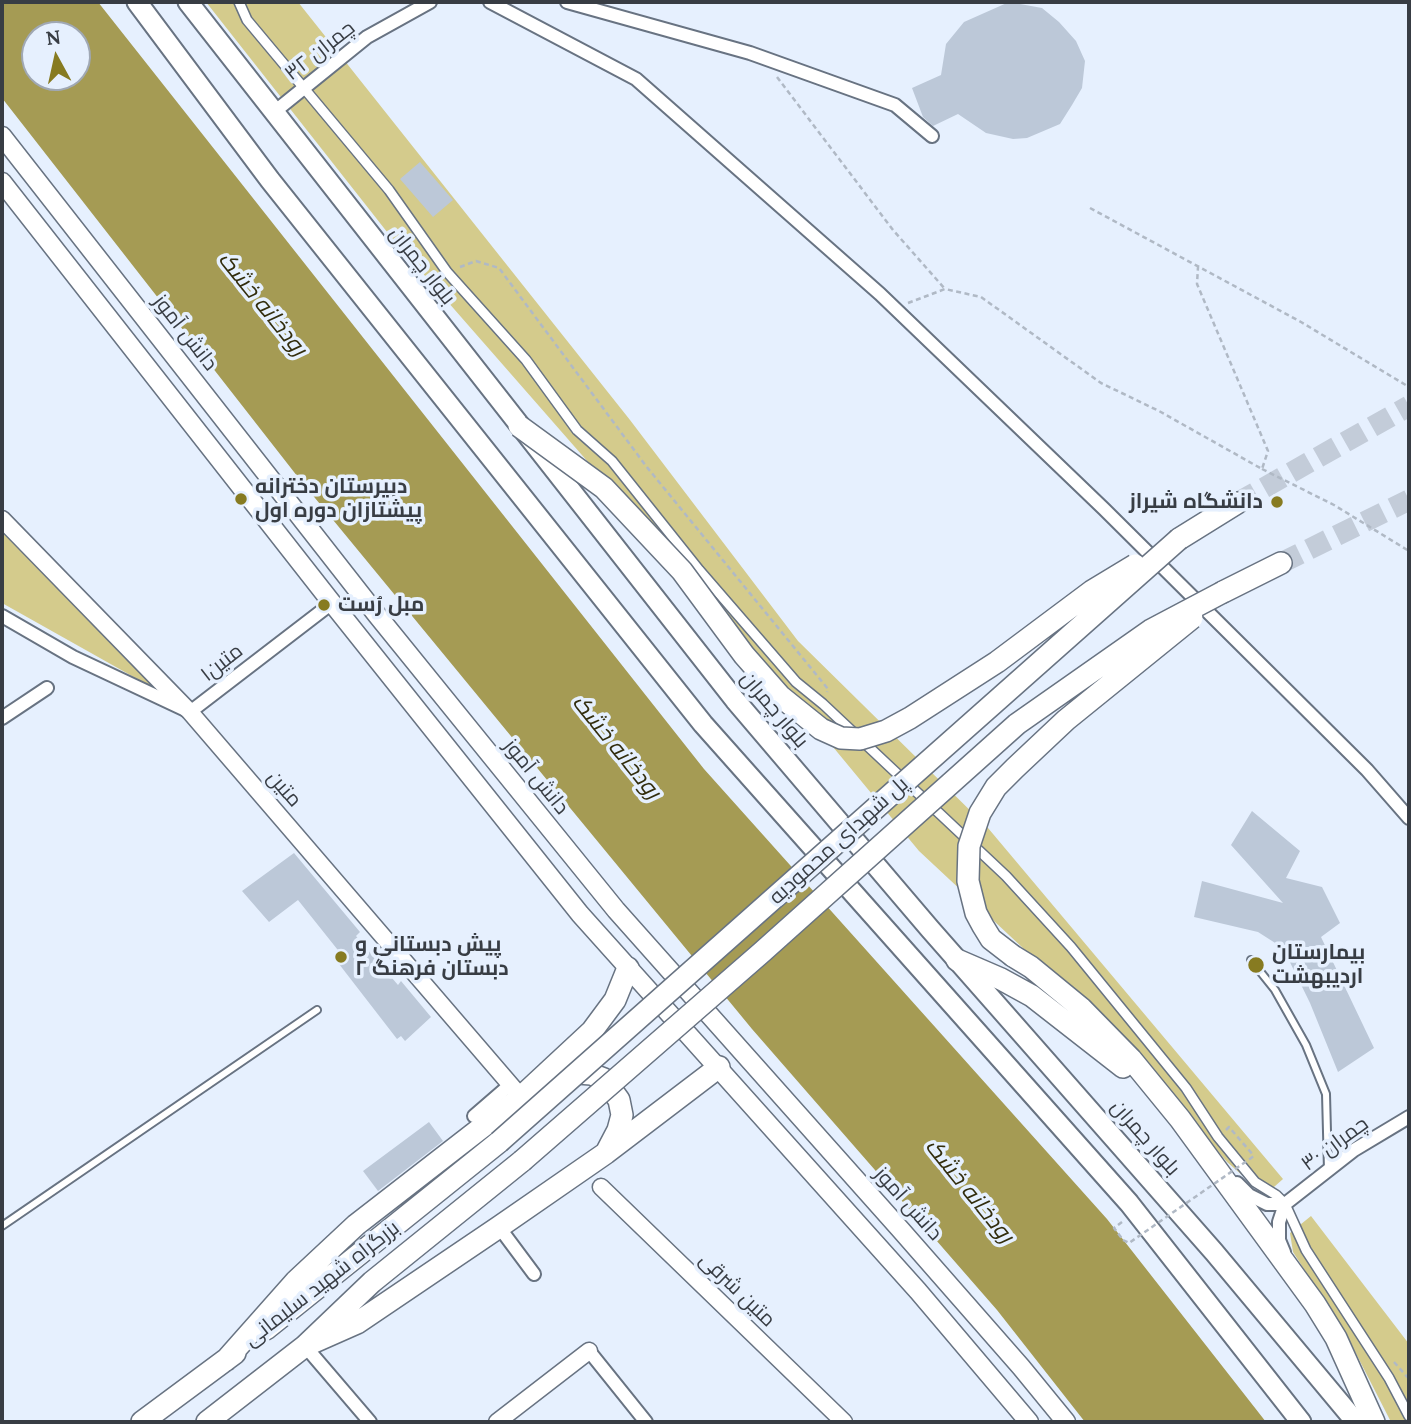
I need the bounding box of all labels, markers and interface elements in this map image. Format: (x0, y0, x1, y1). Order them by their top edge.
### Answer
street label: ۳۲ چمران (280, 16, 360, 86)
north arrow (21, 21, 91, 91)
text: N (44, 24, 62, 50)
street label: بلوار چمران (384, 222, 460, 310)
water label: رودخانه خشک (212, 246, 312, 362)
street label: دانش آموز (147, 290, 223, 376)
place label: دبیرستان دخترانه پیشتازان دوره اول (255, 474, 422, 524)
place label: دانشگاه شیراز (1129, 489, 1263, 515)
marker: دبیرستان دخترانه پیشتازان دوره اول (233, 491, 249, 507)
marker: دانشگاه شیراز (1269, 494, 1285, 510)
place label: مبل رُست (338, 592, 424, 618)
marker: مبل رُست (316, 597, 332, 613)
street label: متین۱ (196, 639, 248, 687)
street label: بلوار چمران (735, 666, 813, 754)
water label: رودخانه خشک (566, 689, 666, 805)
street label: دانش آموز (498, 734, 574, 820)
street label: متین (261, 765, 307, 813)
street label: پل شهدای محمودیه (764, 772, 914, 910)
place label: پیش دبستانی و دبستان فرهنگ ۲ (355, 932, 509, 982)
place label: بیمارستان اردیبهشت (1272, 940, 1365, 990)
marker: پیش دبستانی و دبستان فرهنگ ۲ (333, 949, 349, 965)
marker: بیمارستان اردیبهشت (1246, 955, 1266, 975)
street label: بلوار چمران (1105, 1095, 1185, 1181)
street label: ۳۰ چمران (1297, 1111, 1373, 1177)
water label: رودخانه خشک (919, 1133, 1019, 1249)
street label: دانش آموز (869, 1162, 947, 1246)
street label: بزرگراه شهید سلیمانی (239, 1216, 405, 1352)
street label: متین شرقی (694, 1247, 780, 1333)

